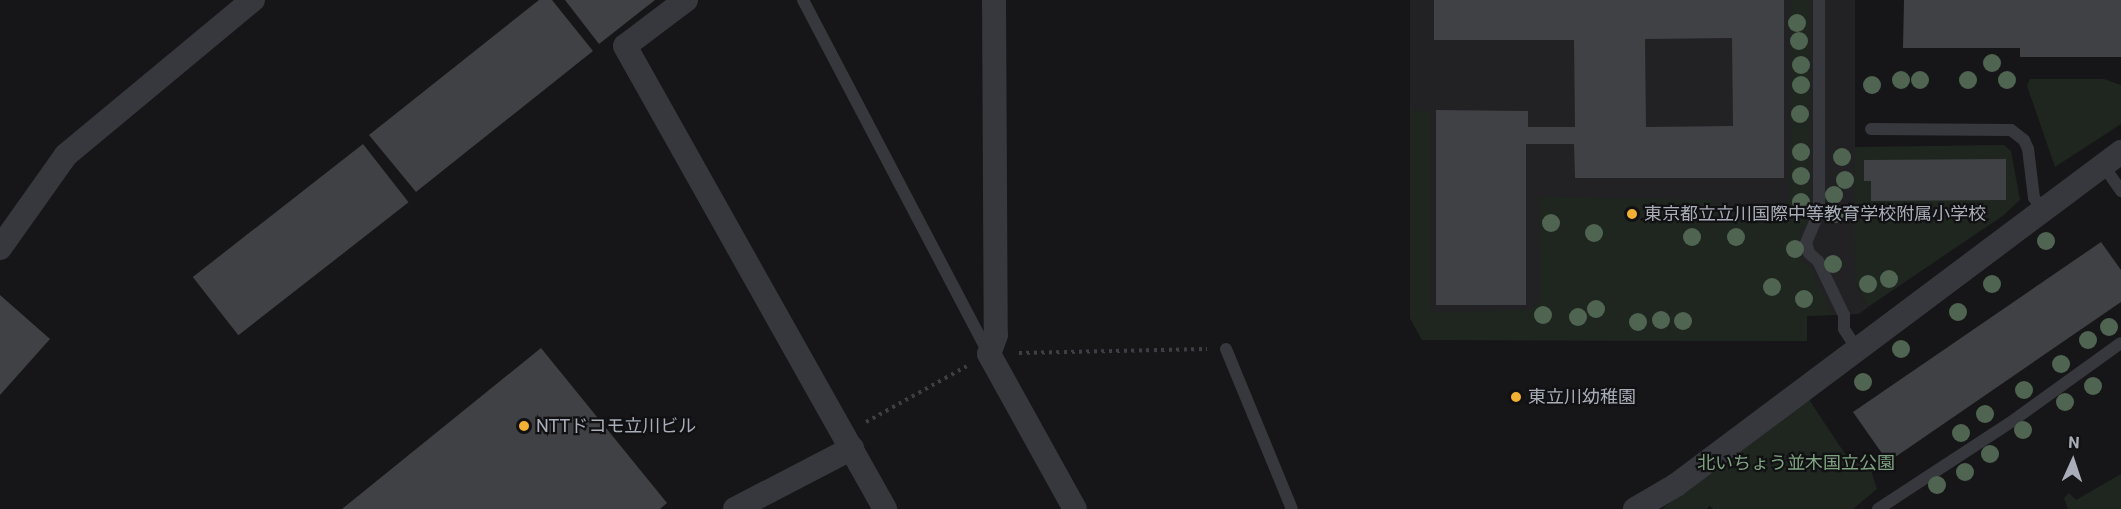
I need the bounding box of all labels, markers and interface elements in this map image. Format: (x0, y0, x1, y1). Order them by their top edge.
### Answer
place label: 東京都立立川国際中等教育学校附属小学校 (1644, 203, 1986, 225)
marker: 東京都立立川国際中等教育学校附属小学校 (1625, 207, 1639, 221)
place label: 東立川幼稚園 (1528, 386, 1636, 408)
marker: 東立川幼稚園 (1509, 390, 1523, 404)
place label: NTTドコモ立川ビル (536, 415, 696, 437)
marker: NTTドコモ立川ビル (517, 419, 531, 433)
north arrow (2043, 431, 2103, 491)
text: N (2068, 433, 2080, 452)
park label: 北いちょう並木国立公園 (1697, 452, 1895, 474)

